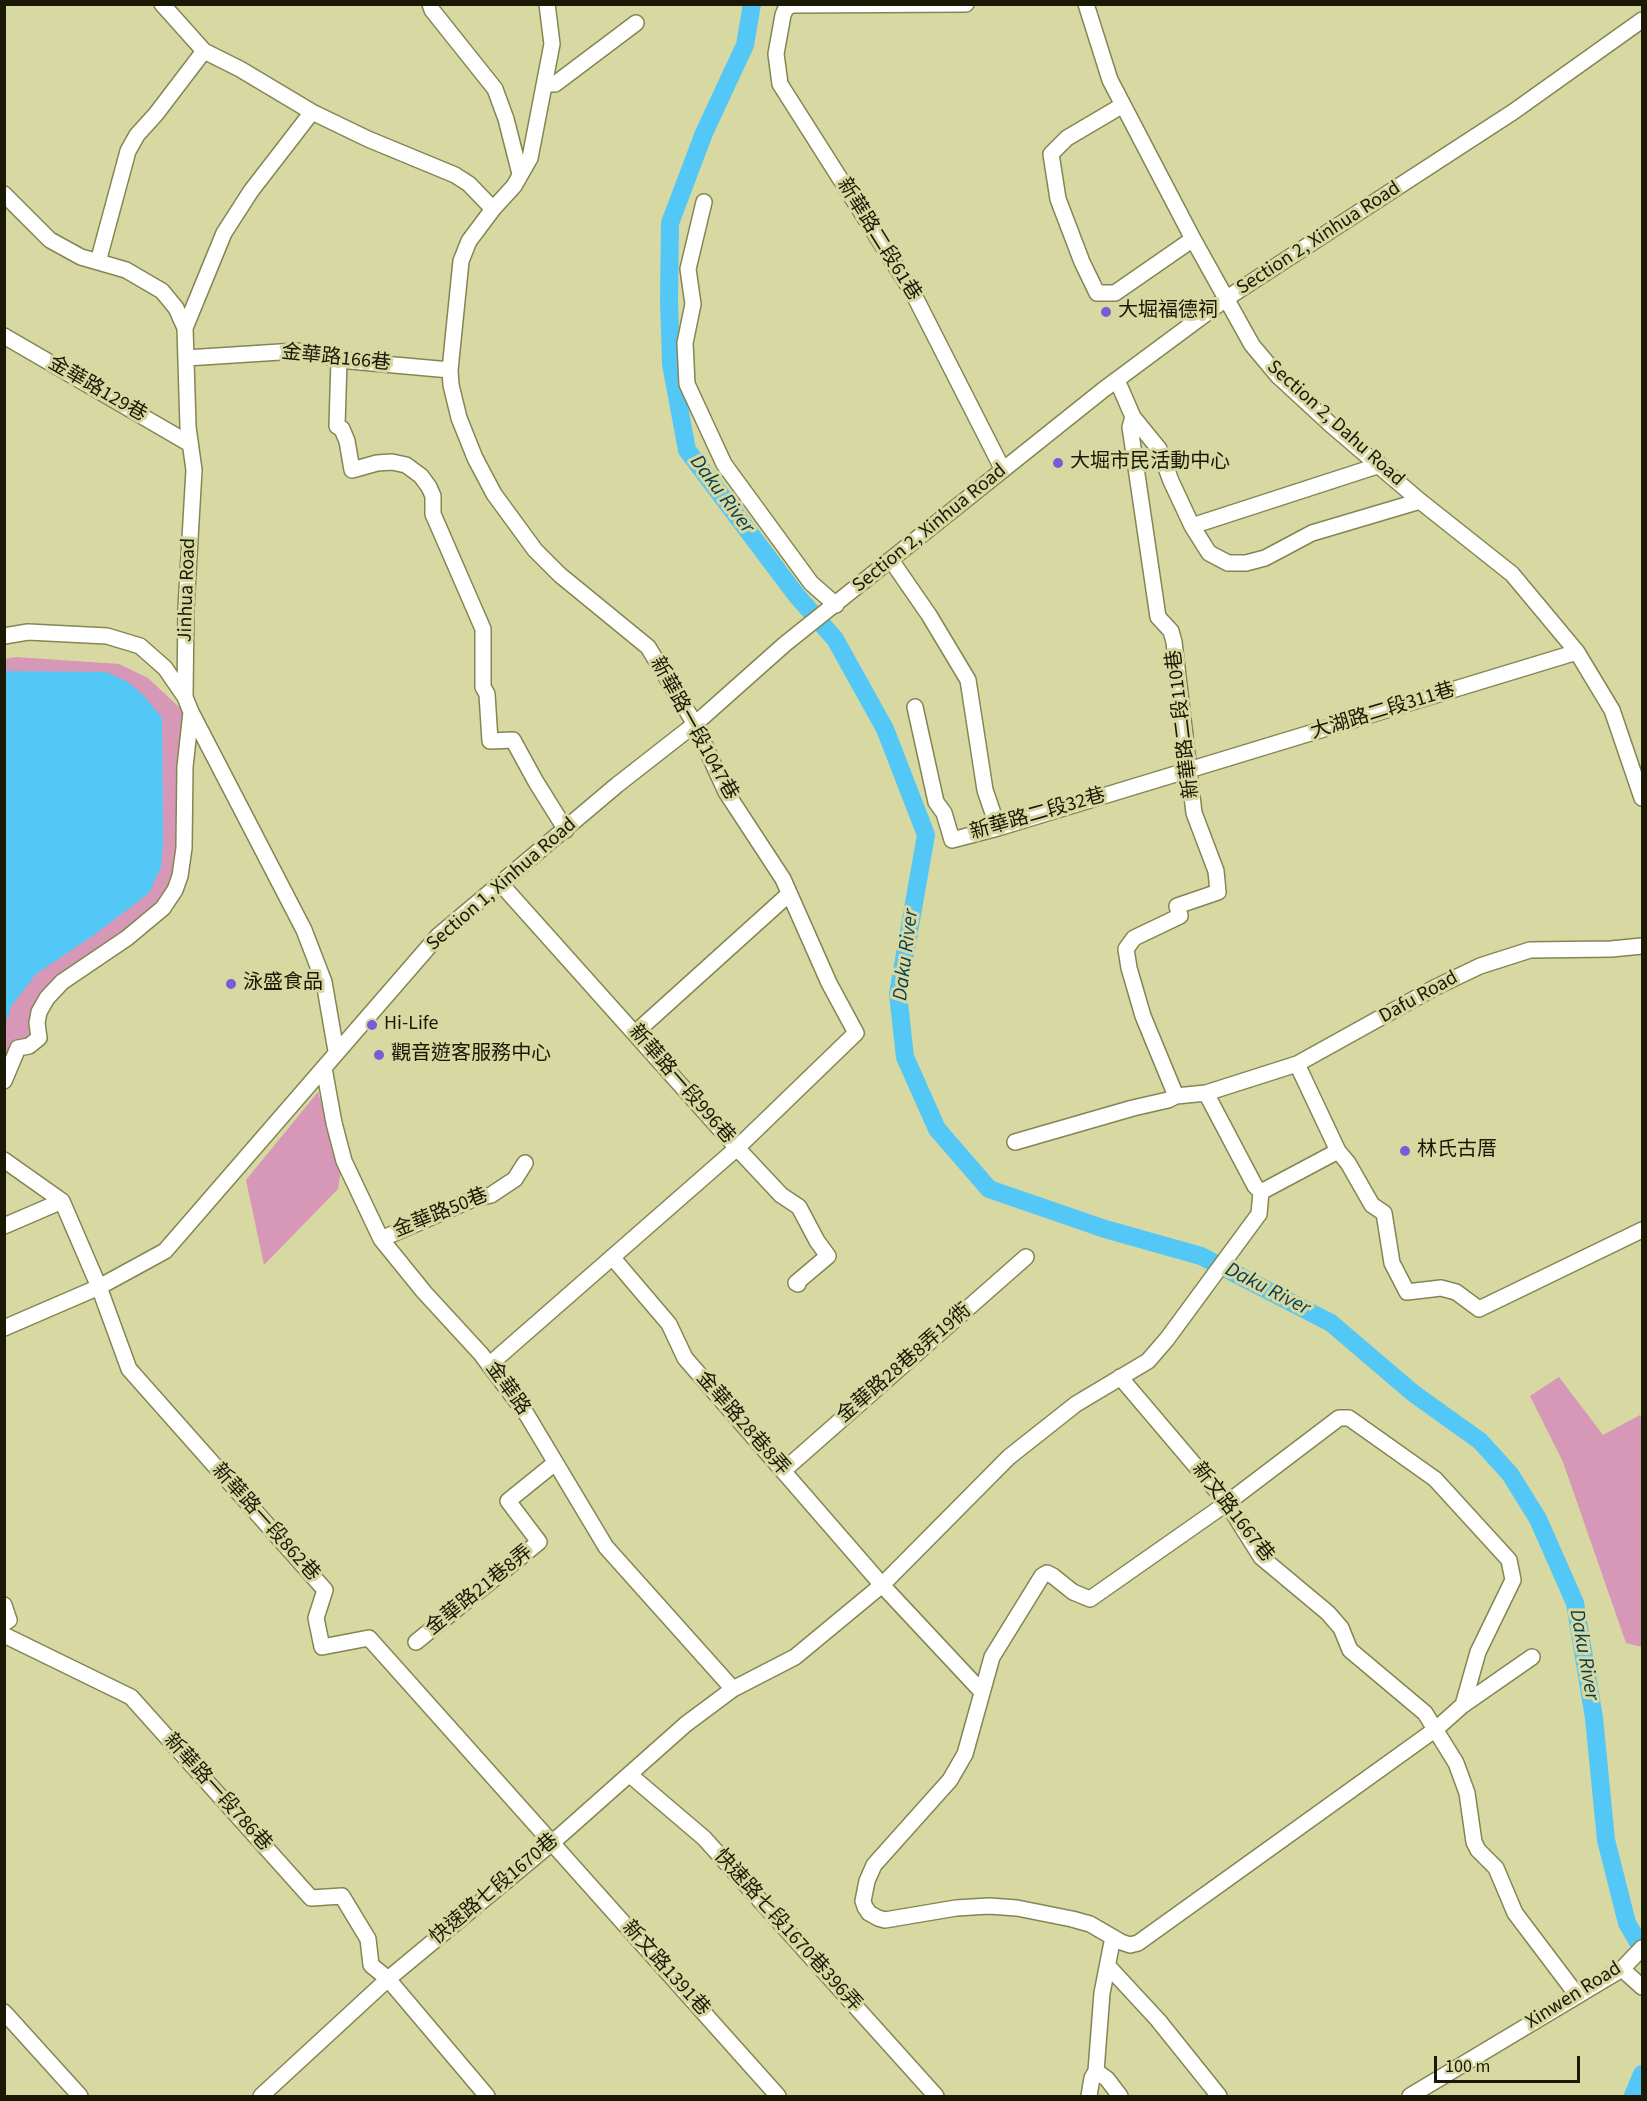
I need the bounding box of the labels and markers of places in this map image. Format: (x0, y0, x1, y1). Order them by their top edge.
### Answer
place label: 大堀福德祠 (1118, 300, 1218, 324)
marker: 大堀福德祠 (1099, 305, 1113, 319)
place label: 大堀市民活動中心 (1070, 451, 1230, 475)
marker: 大堀市民活動中心 (1051, 456, 1065, 470)
place label: 泳盛食品 (243, 972, 323, 996)
marker: 泳盛食品 (224, 977, 238, 991)
place label: Hi-Life (384, 1013, 438, 1037)
marker: Hi-Life (365, 1018, 379, 1032)
place label: 觀音遊客服務中心 (391, 1043, 551, 1067)
marker: 觀音遊客服務中心 (372, 1048, 386, 1062)
place label: 林氏古厝 (1417, 1139, 1497, 1163)
marker: 林氏古厝 (1398, 1144, 1412, 1158)

